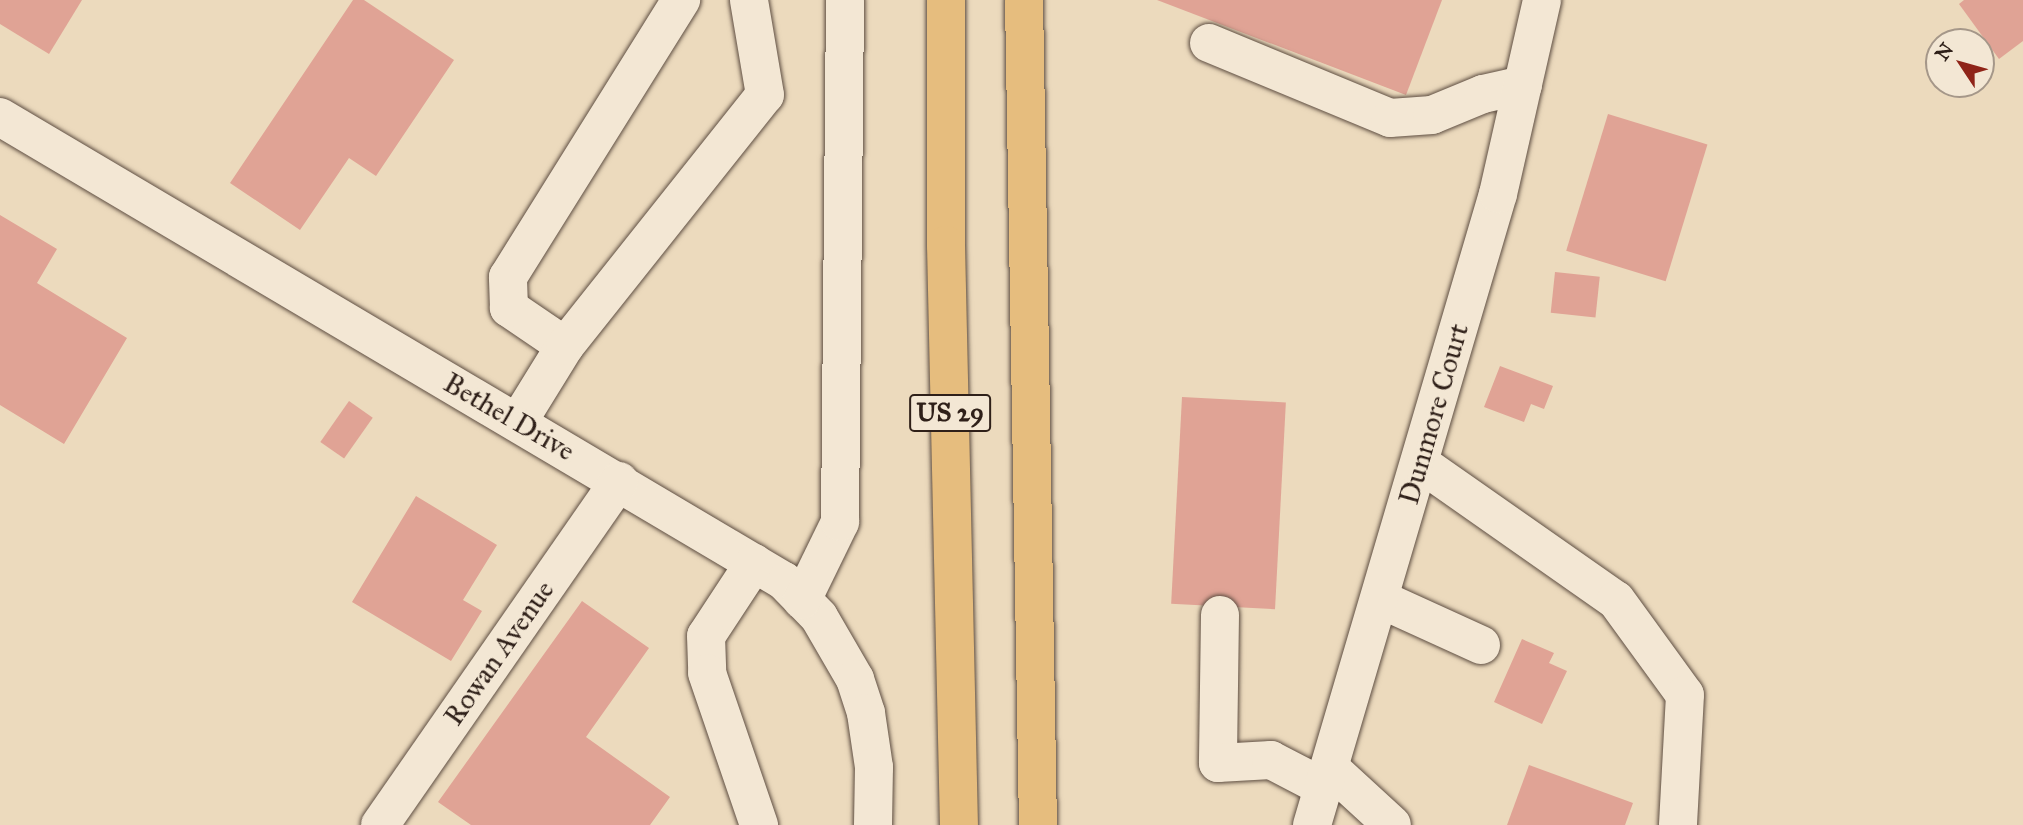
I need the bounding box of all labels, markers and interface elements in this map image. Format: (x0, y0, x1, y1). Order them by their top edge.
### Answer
north arrow (1925, 28, 1995, 98)
text: N (1930, 38, 1958, 65)
street label: Dunmore Court (1392, 320, 1476, 508)
street label: Bethel Drive (438, 366, 580, 468)
road number: US 29 (908, 390, 992, 436)
street label: Rowan Avenue (437, 574, 561, 732)

